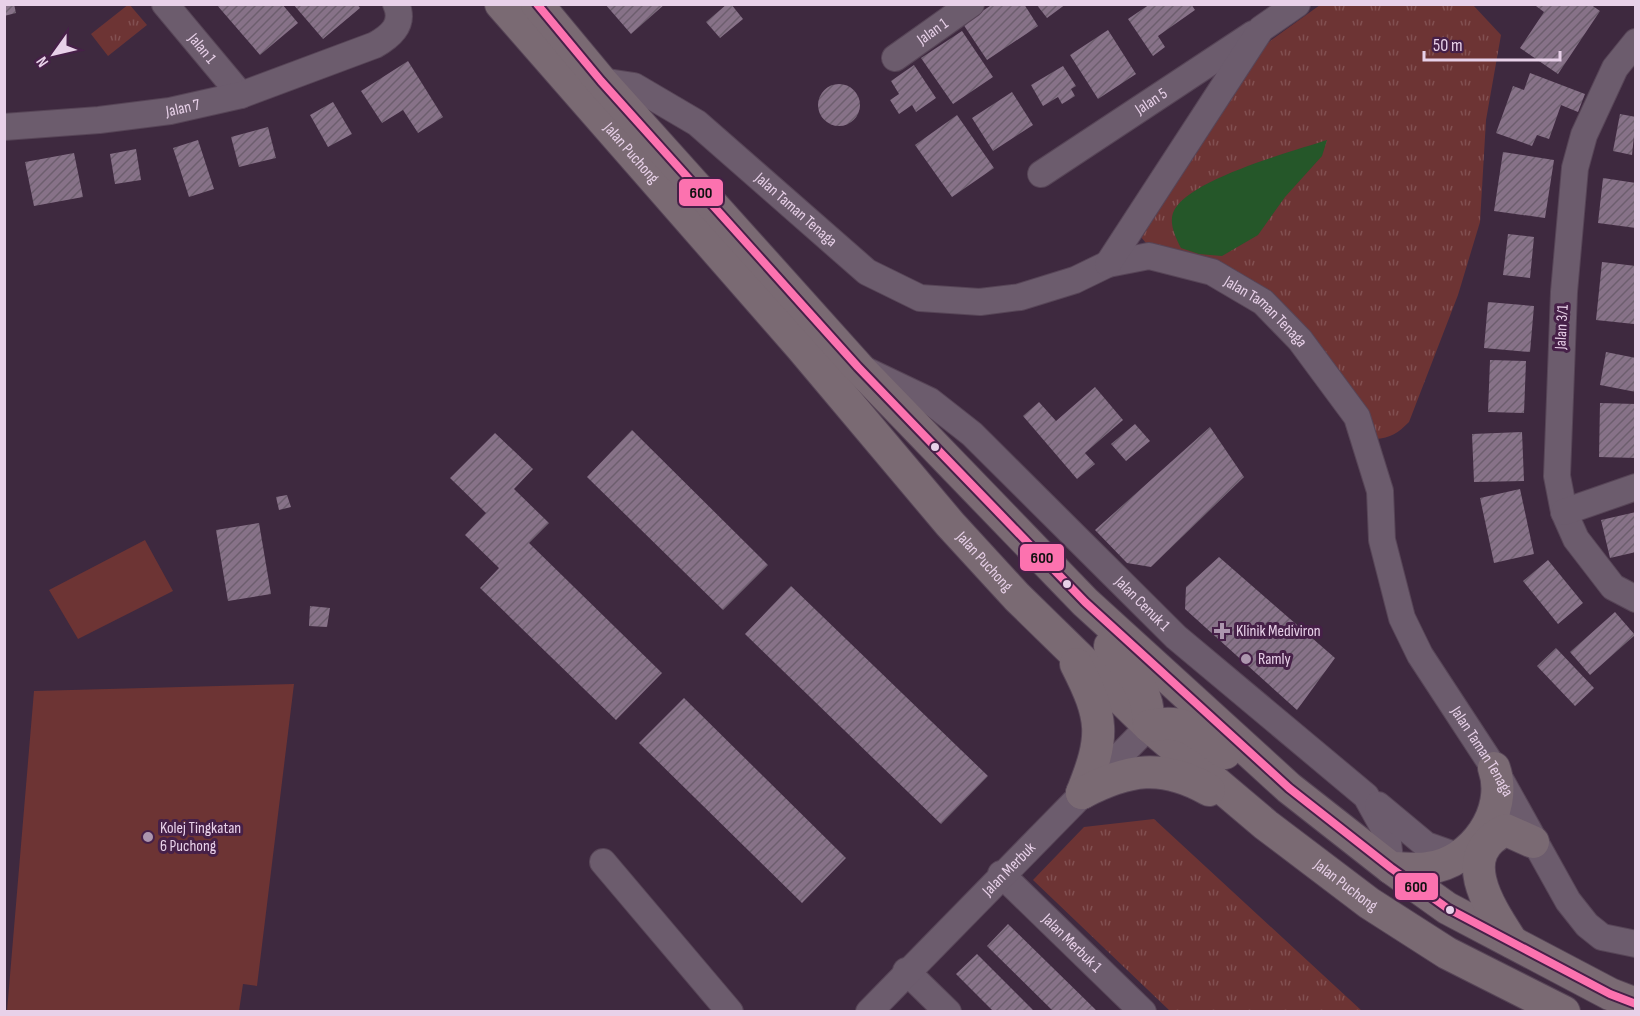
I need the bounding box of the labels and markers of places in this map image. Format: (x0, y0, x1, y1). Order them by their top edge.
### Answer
unlabelled marker (929, 441, 941, 453)
unlabelled marker (1061, 578, 1073, 590)
marker: Klinik Mediviron (1213, 622, 1231, 640)
place label: Klinik Mediviron (1236, 622, 1321, 641)
place label: Ramly (1258, 650, 1291, 669)
marker: Ramly (1239, 652, 1253, 666)
place label: Kolej Tingkatan 6 Puchong (160, 819, 241, 856)
marker: Kolej Tingkatan 6 Puchong (141, 830, 155, 844)
unlabelled marker (1444, 904, 1456, 916)

